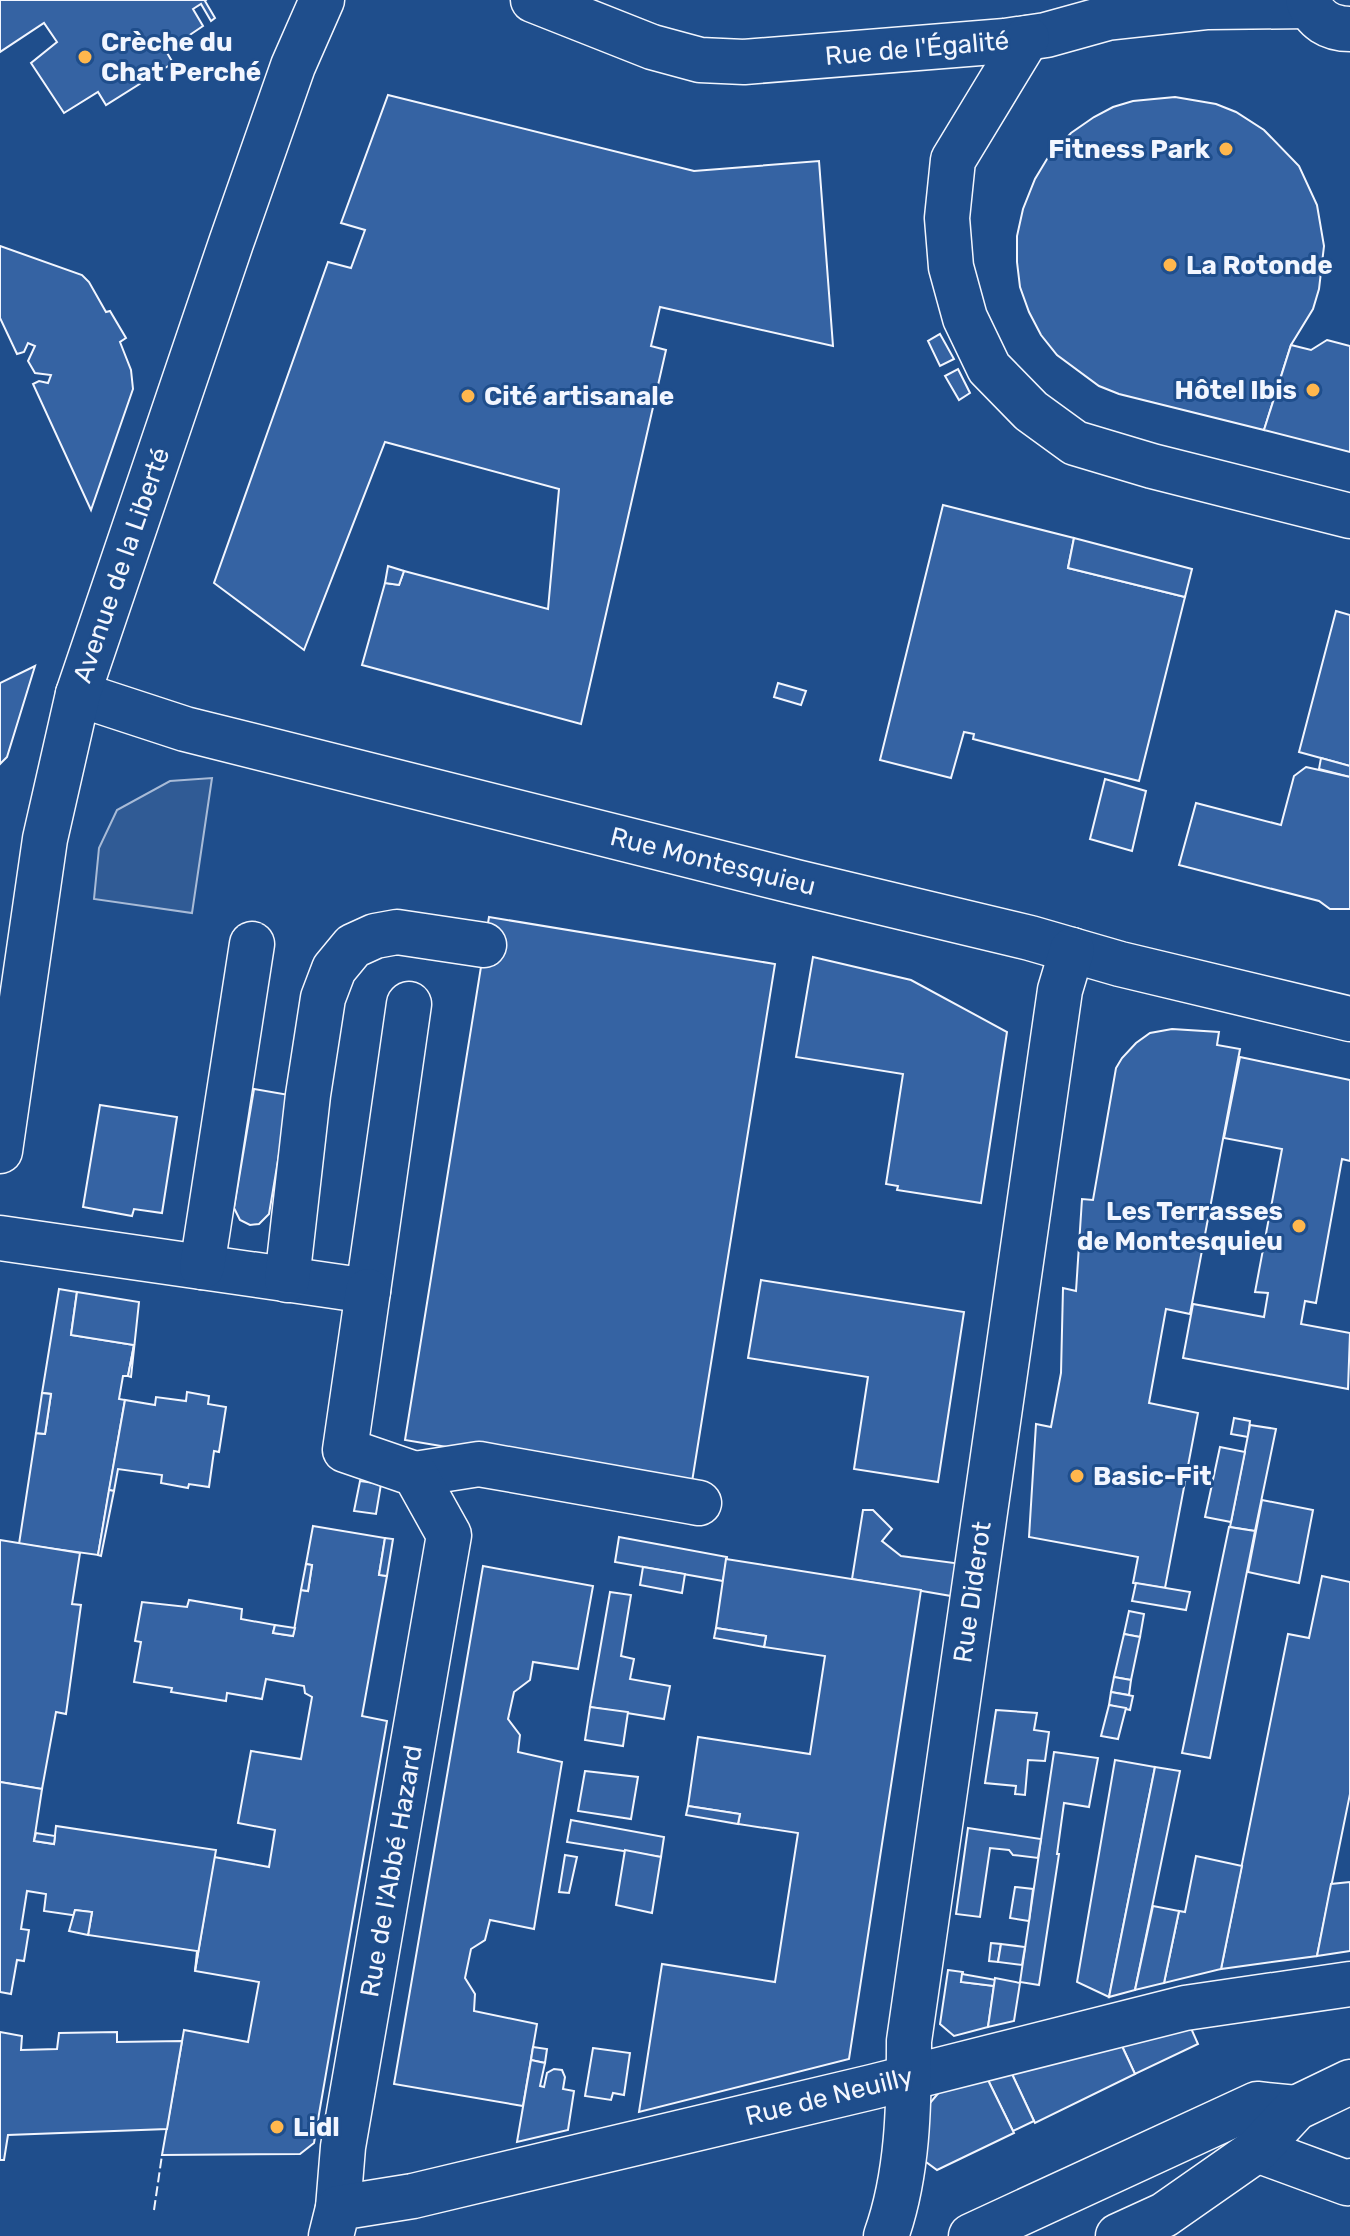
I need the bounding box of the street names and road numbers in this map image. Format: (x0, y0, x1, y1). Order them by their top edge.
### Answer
street label: Rue de l'Égalité (824, 25, 1010, 72)
street label: Avenue de la Liberté (67, 444, 176, 687)
street label: Rue Montesquieu (607, 821, 819, 902)
street label: Rue Diderot (947, 1519, 998, 1665)
street label: Rue de l'Abbé Hazard (354, 1743, 429, 1999)
street label: Rue de Neuilly (742, 2061, 916, 2132)

